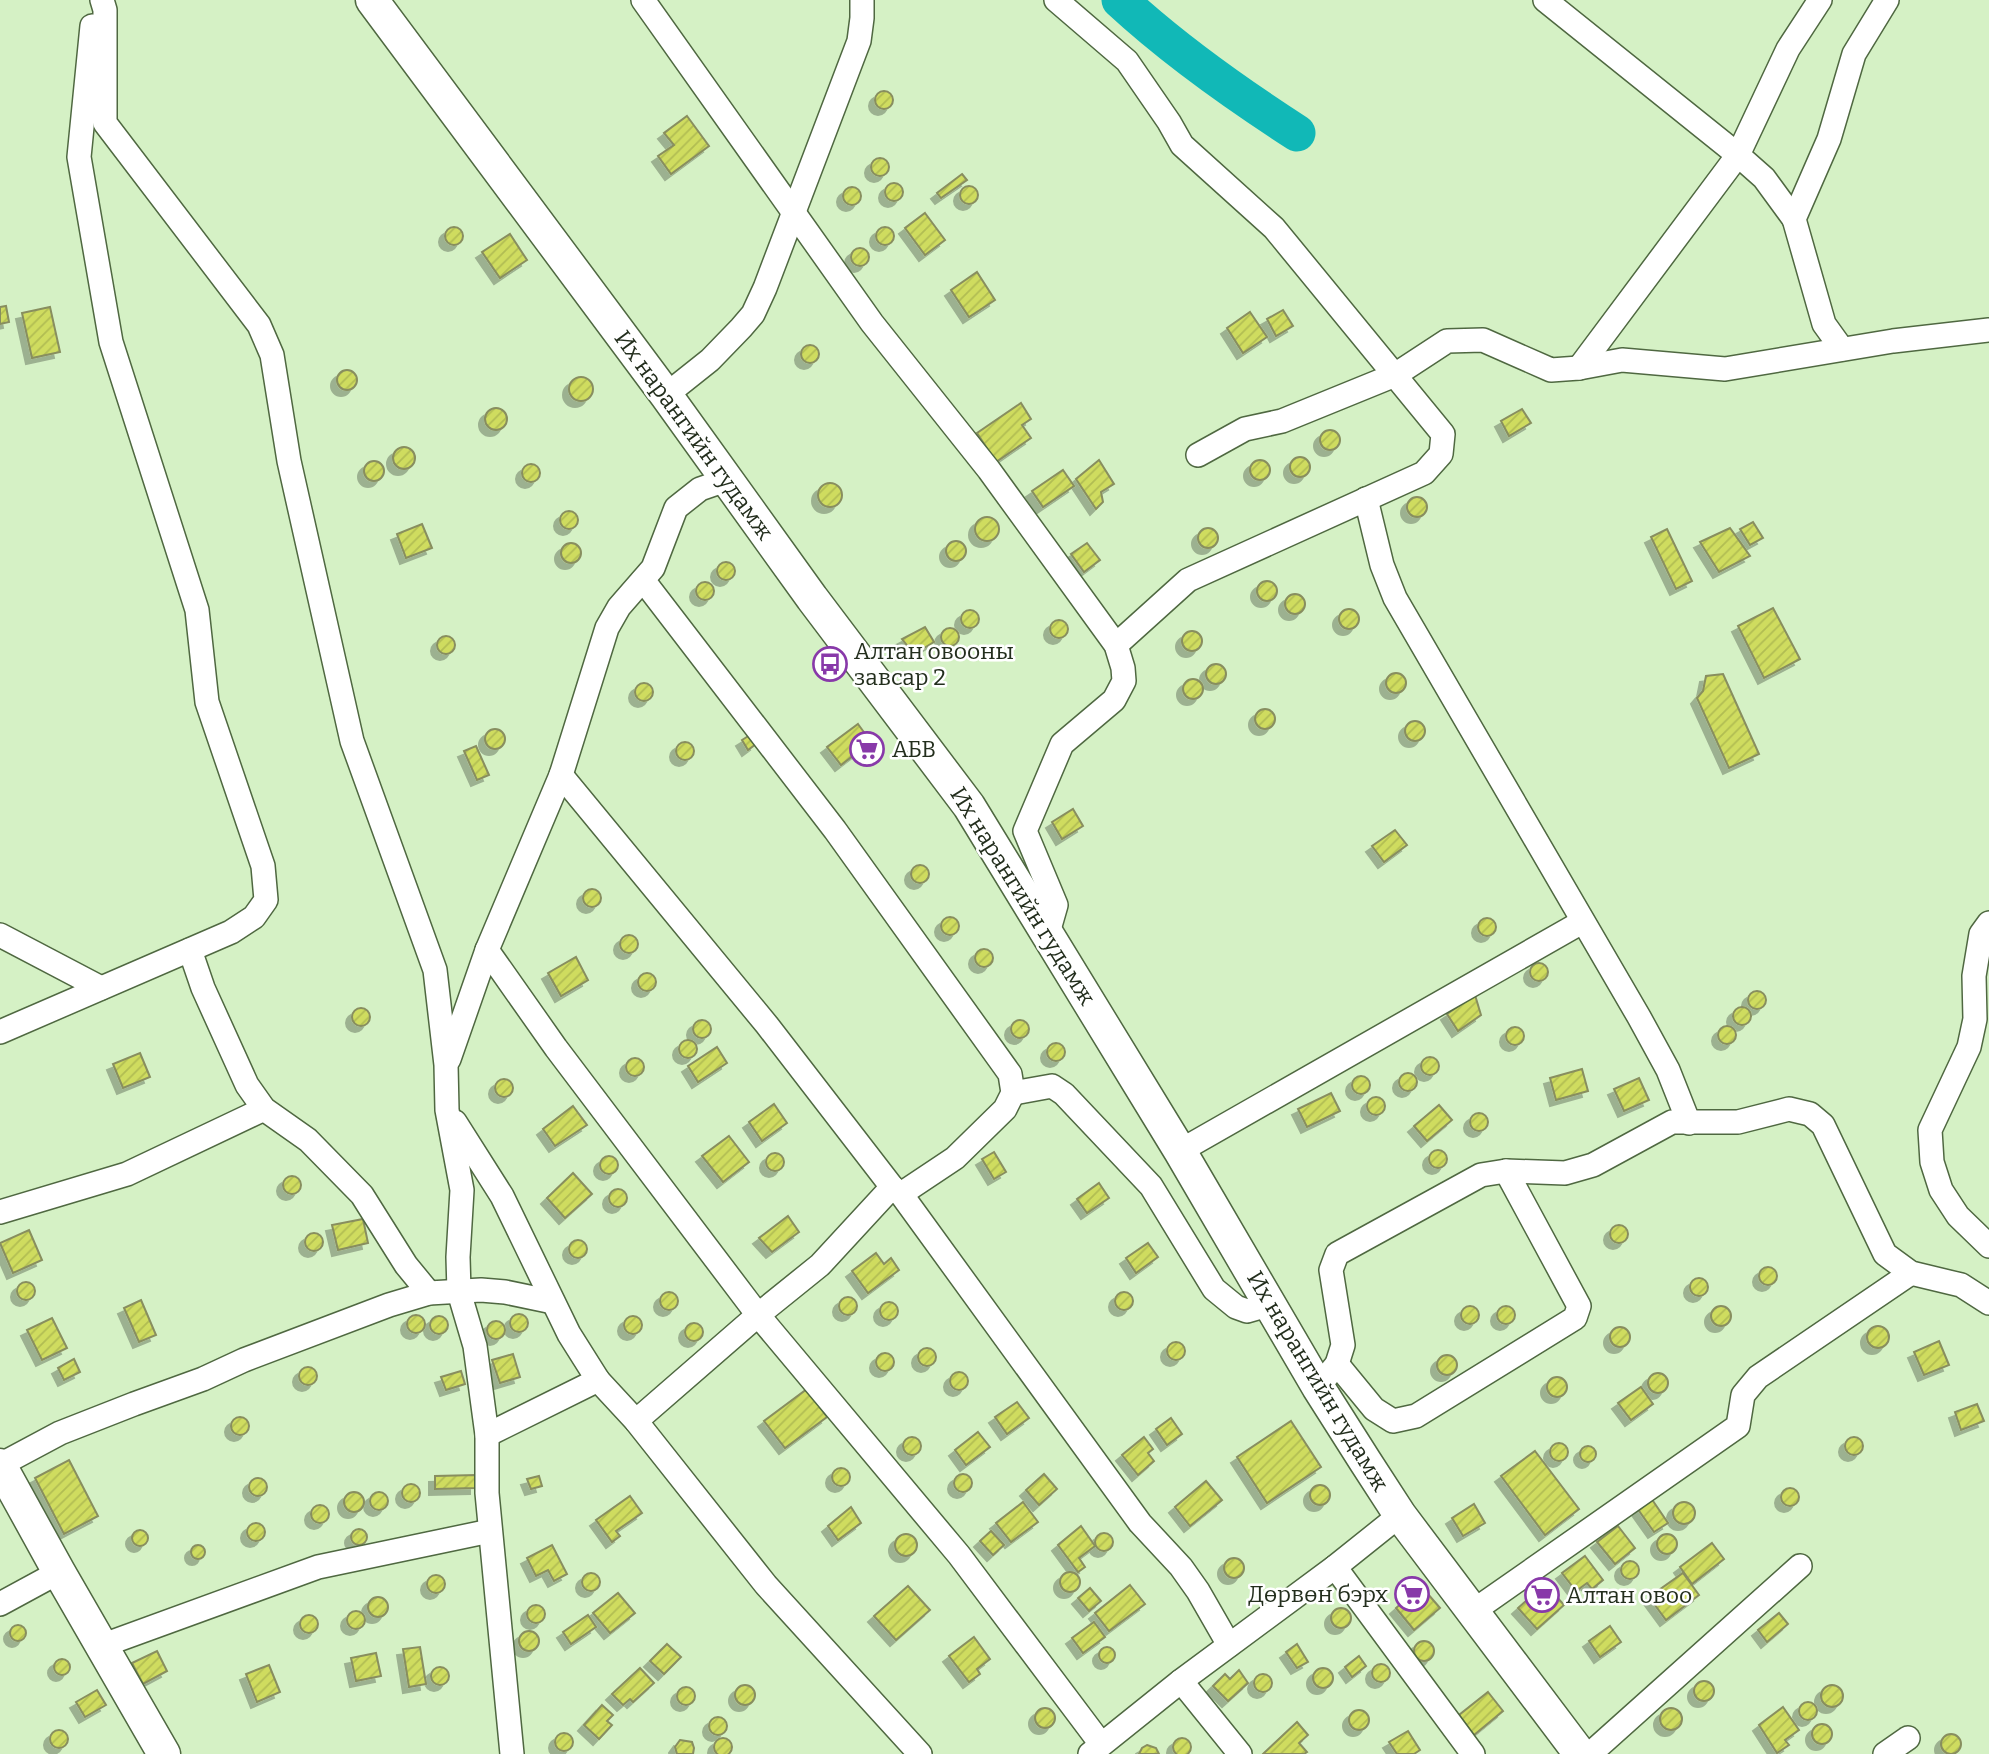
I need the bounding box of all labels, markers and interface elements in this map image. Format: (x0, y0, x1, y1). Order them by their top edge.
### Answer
street label: Их нарангийн гудамж (609, 325, 780, 546)
place label: Алтан овооны завсар 2 (854, 637, 1014, 691)
bus stop icon: Алтан овооны завсар 2 (811, 645, 849, 683)
supermarket icon: АБВ (848, 730, 886, 768)
place label: АБВ (892, 735, 936, 763)
street label: Их нарангийн гудамж (944, 782, 1102, 1011)
street label: Их нарангийн гудамж (1241, 1266, 1395, 1497)
supermarket icon: Дөрвөн бэрх (1393, 1575, 1431, 1613)
supermarket icon: Алтан овоо (1523, 1576, 1561, 1614)
place label: Дөрвөн бэрх (1248, 1580, 1388, 1608)
place label: Алтан овоо (1566, 1581, 1692, 1609)

